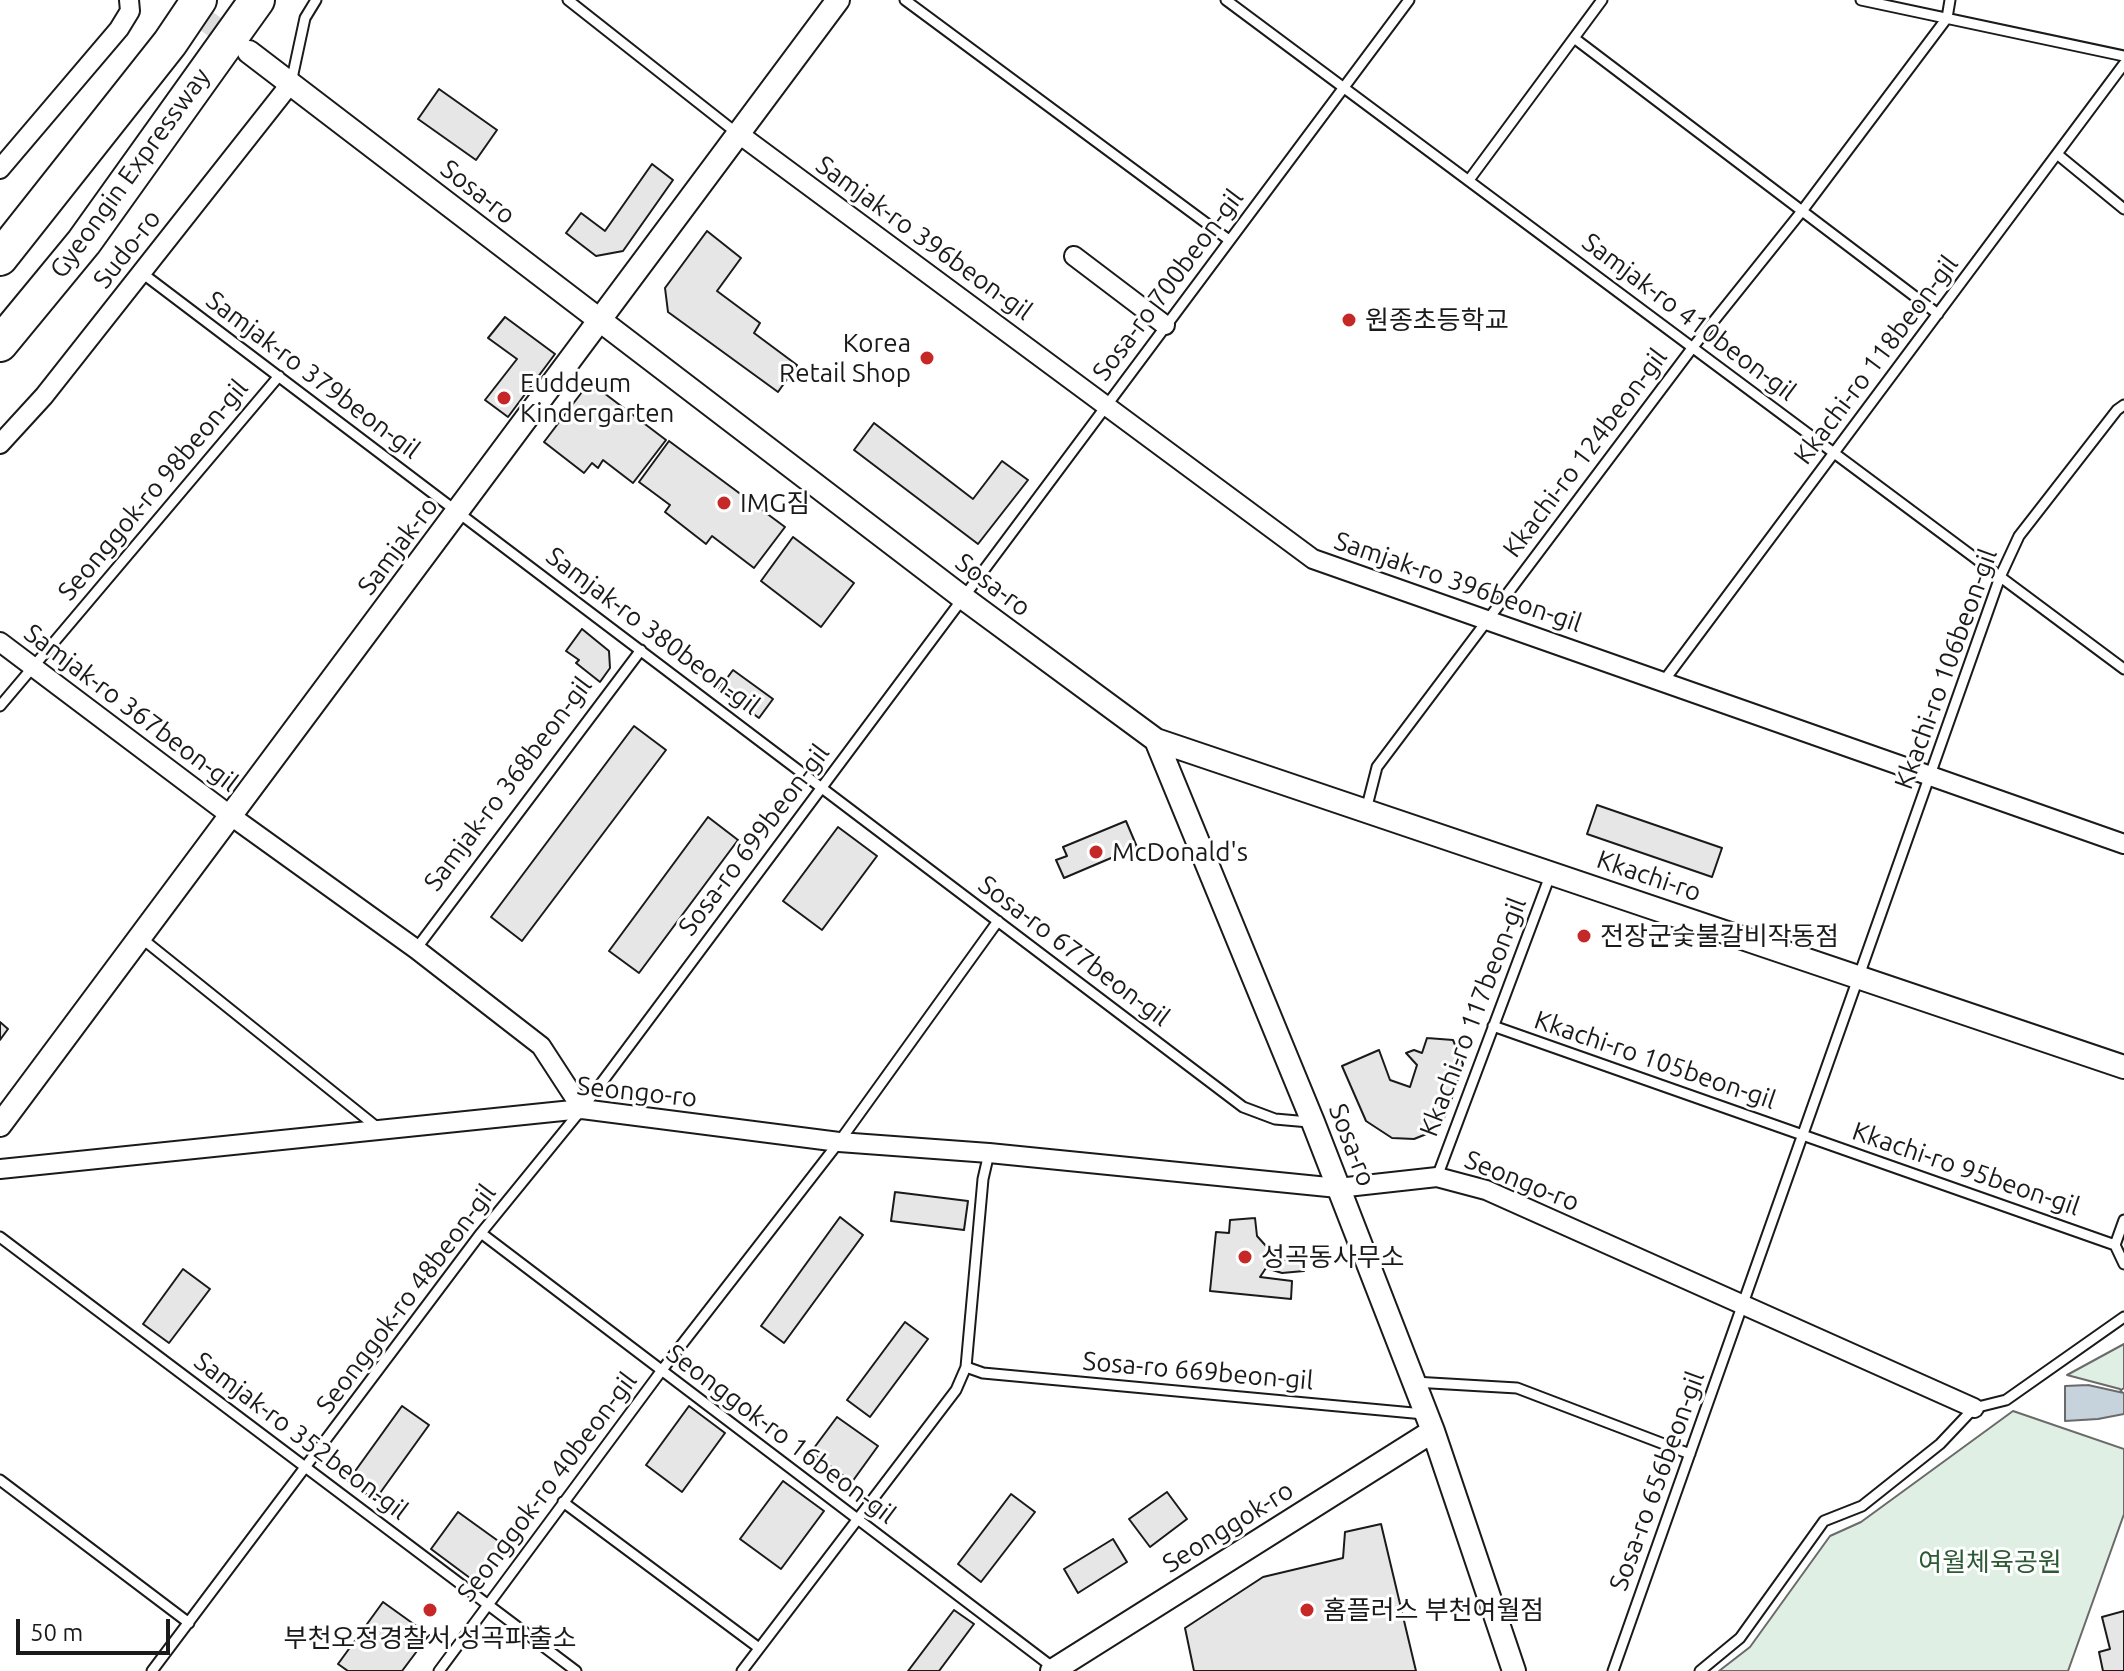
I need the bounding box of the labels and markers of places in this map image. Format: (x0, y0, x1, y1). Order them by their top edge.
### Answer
place label: 원종초등학교 (1365, 304, 1509, 336)
marker: 원종초등학교 (1340, 311, 1358, 329)
place label: Korea Retail Shop (779, 327, 911, 388)
marker: Korea Retail Shop (918, 349, 936, 367)
place label: Euddeum Kindergarten (520, 367, 674, 428)
marker: Euddeum Kindergarten (495, 389, 513, 407)
place label: IMG짐 (740, 487, 810, 519)
marker: IMG짐 (715, 494, 733, 512)
place label: McDonald's (1112, 836, 1248, 868)
marker: McDonald's (1087, 843, 1105, 861)
place label: 전장군숯불갈비작동점 (1600, 920, 1839, 952)
marker: 전장군숯불갈비작동점 (1575, 927, 1593, 945)
place label: 성곡동사무소 (1261, 1241, 1405, 1273)
marker: 성곡동사무소 (1236, 1248, 1254, 1266)
place label: 홈플러스 부천여월점 (1323, 1594, 1544, 1626)
marker: 부천오정경찰서 성곡파출소 (421, 1601, 439, 1619)
marker: 홈플러스 부천여월점 (1298, 1601, 1316, 1619)
place label: 부천오정경찰서 성곡파출소 (284, 1622, 576, 1654)

